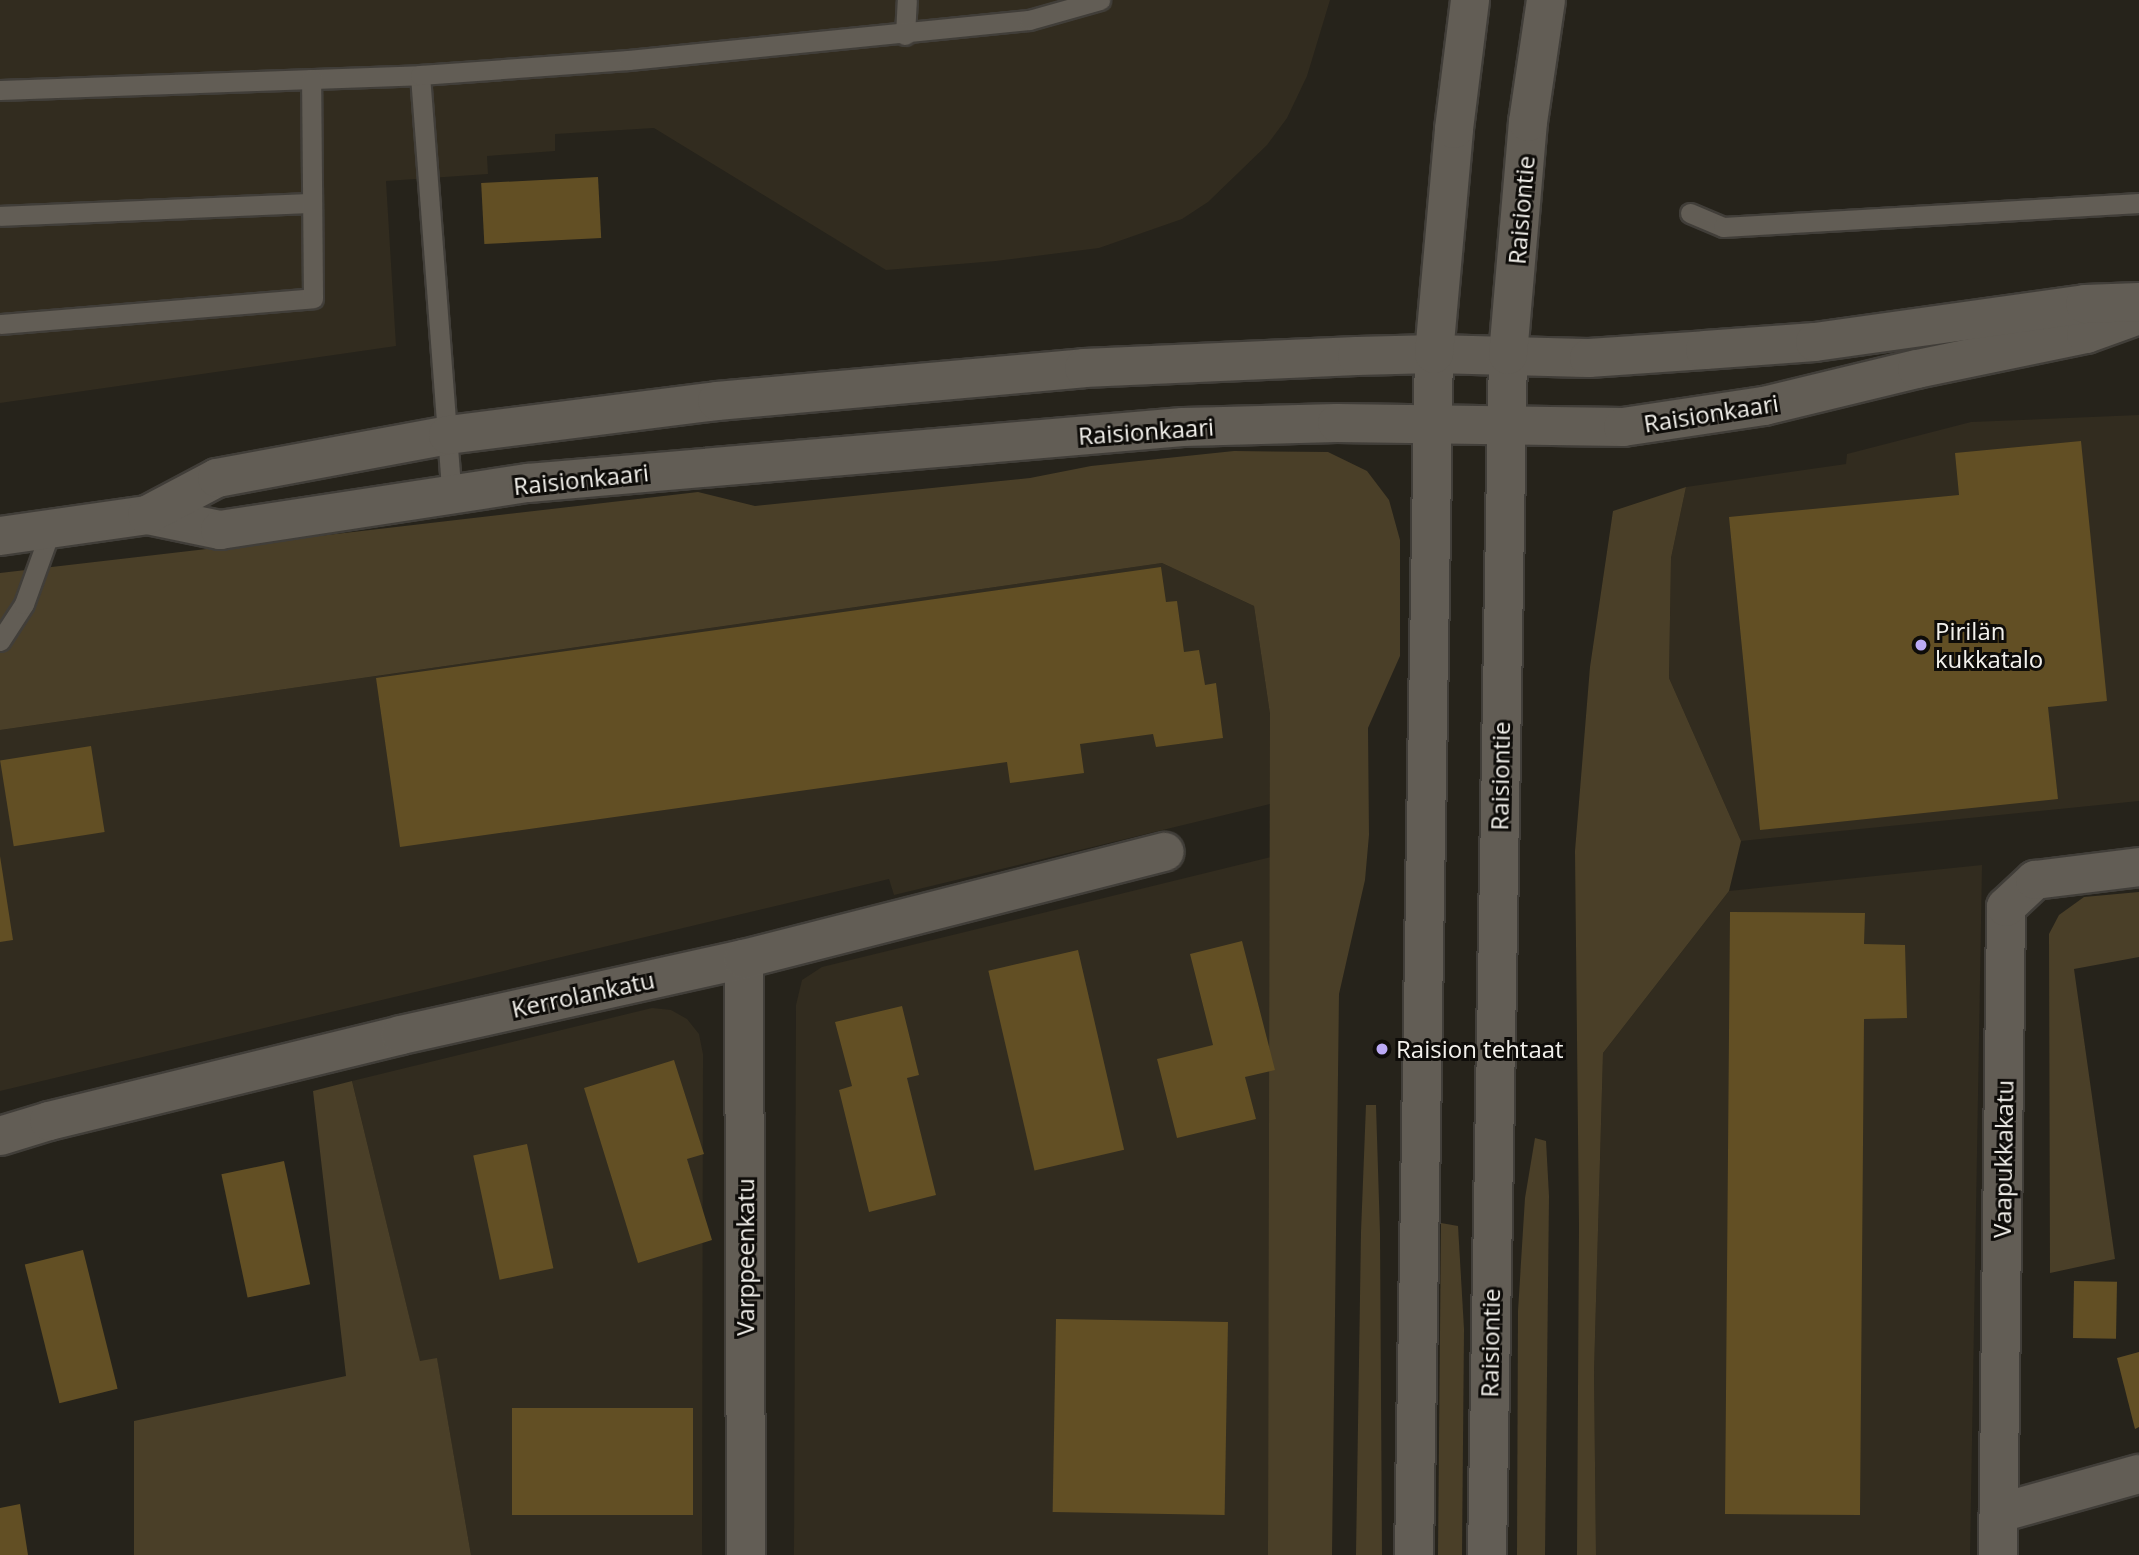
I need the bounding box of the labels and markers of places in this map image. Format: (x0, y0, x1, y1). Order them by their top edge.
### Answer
place label: Pirilän kukkatalo (1935, 617, 2043, 673)
marker: Pirilän kukkatalo (1913, 637, 1929, 653)
place label: Raision tehtaat (1396, 1035, 1564, 1063)
marker: Raision tehtaat (1374, 1041, 1390, 1057)

